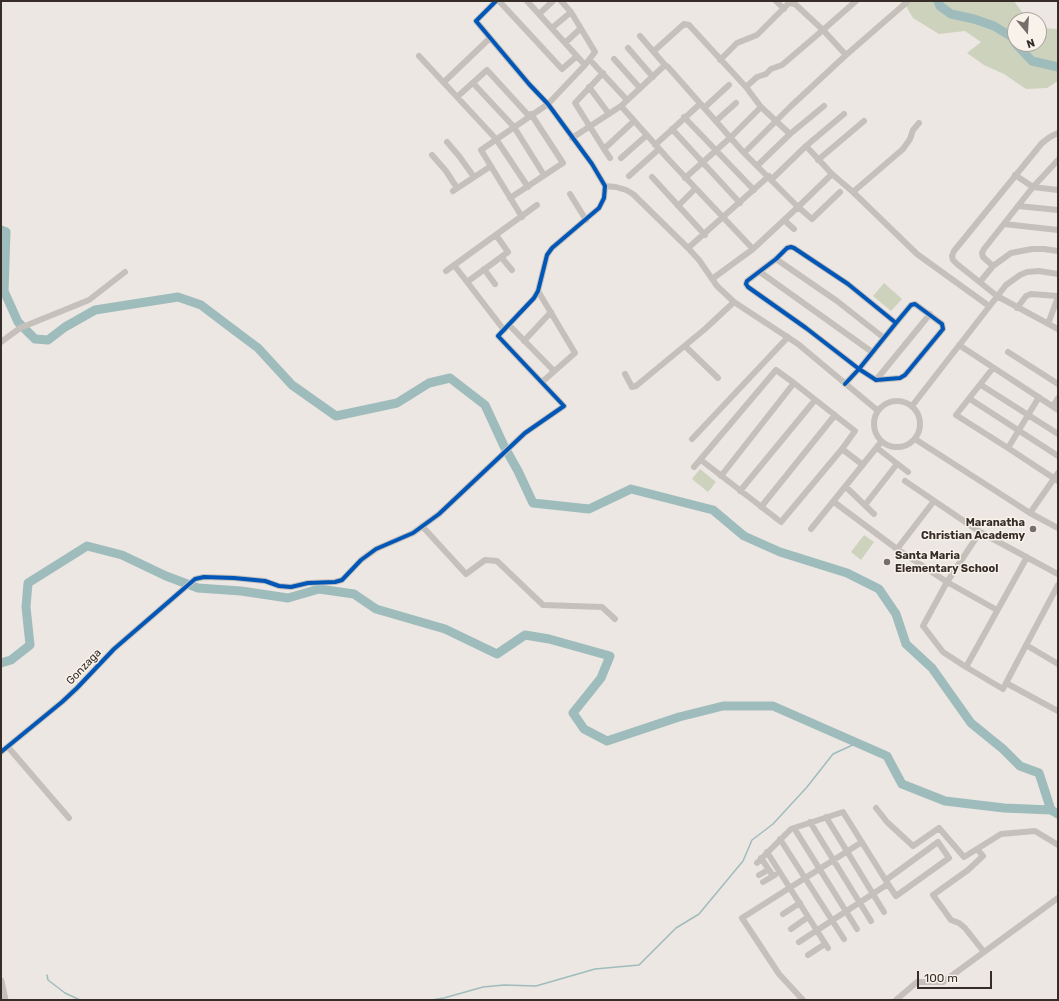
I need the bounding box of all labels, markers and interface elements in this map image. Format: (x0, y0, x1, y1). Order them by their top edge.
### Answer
north arrow (1007, 12, 1047, 52)
text: N (1025, 36, 1036, 50)
place label: Maranatha Christian Academy (921, 516, 1025, 542)
marker: Maranatha Christian Academy (1028, 524, 1038, 534)
place label: Santa Maria Elementary School (895, 549, 998, 575)
marker: Santa Maria Elementary School (882, 557, 892, 567)
street label: Gonzaga (64, 646, 104, 688)
scale bar (919, 963, 994, 989)
text: 100 m (924, 971, 958, 985)

